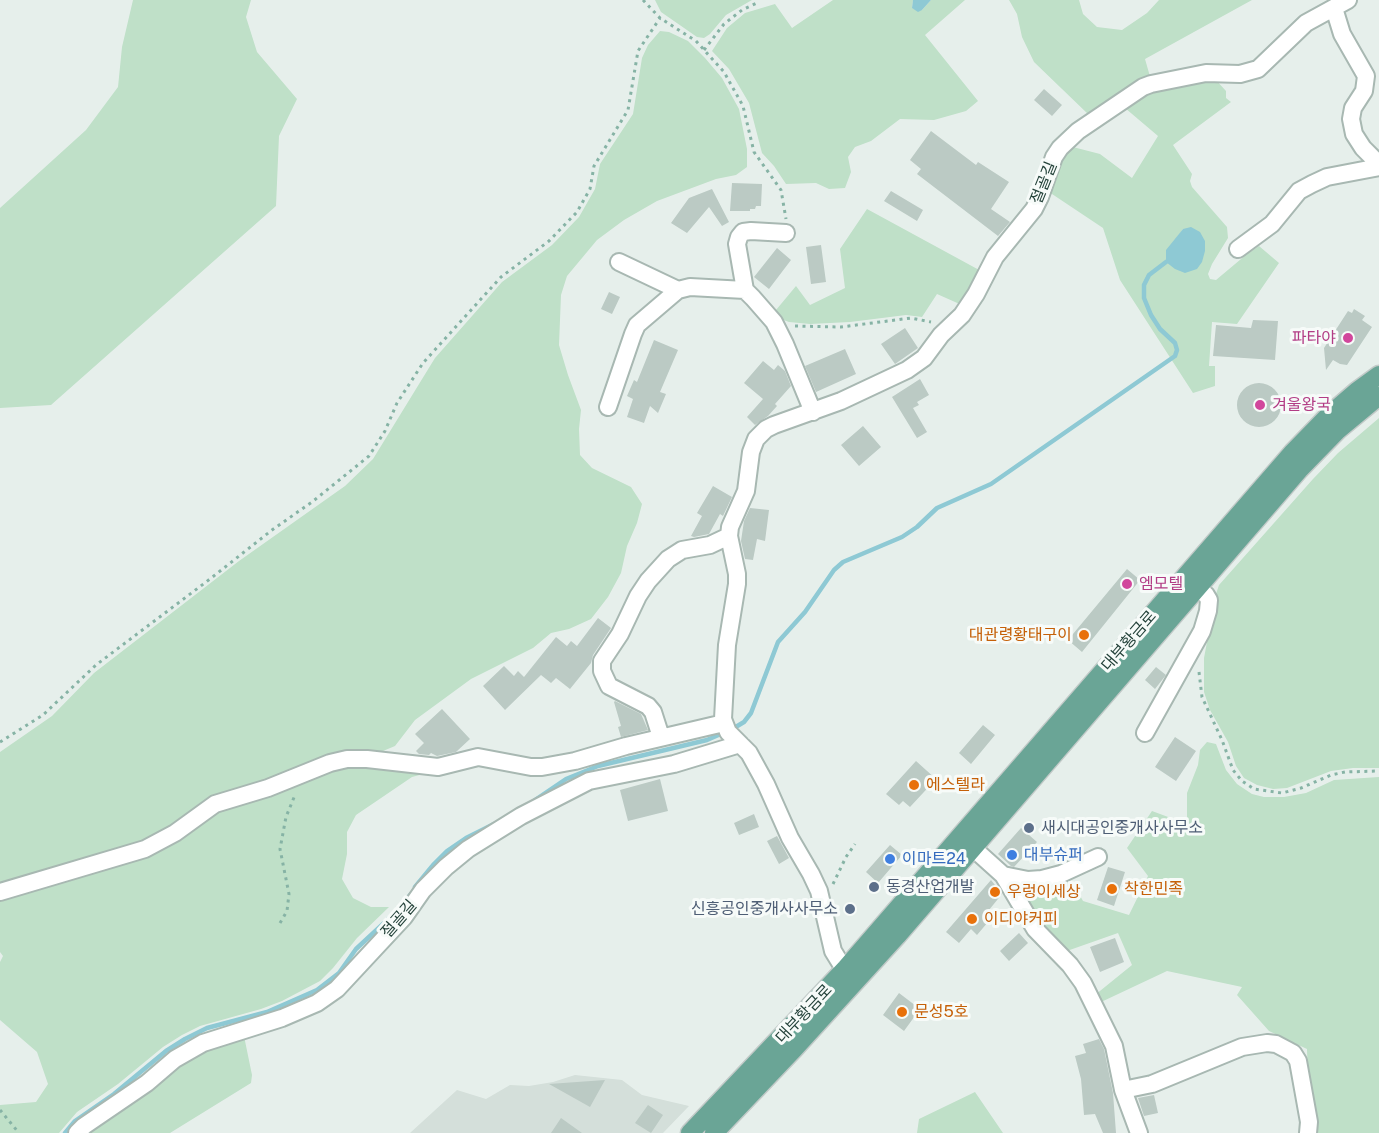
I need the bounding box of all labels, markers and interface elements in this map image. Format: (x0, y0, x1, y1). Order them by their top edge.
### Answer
street label: 절골길 (1027, 159, 1061, 207)
place label: 파타야 (1292, 328, 1336, 348)
marker: 파타야 (1341, 331, 1355, 345)
place label: 겨울왕국 (1272, 395, 1331, 415)
marker: 겨울왕국 (1253, 398, 1267, 412)
place label: 엠모텔 (1139, 574, 1183, 594)
marker: 엠모텔 (1120, 577, 1134, 591)
street label: 대부황금로 (1098, 607, 1160, 675)
place label: 대관령황태구이 (969, 625, 1072, 645)
marker: 대관령황태구이 (1077, 628, 1091, 642)
place label: 에스텔라 (926, 775, 985, 795)
marker: 에스텔라 (907, 778, 921, 792)
place label: 새시대공인중개사사무소 (1041, 818, 1203, 838)
marker: 새시대공인중개사사무소 (1022, 821, 1036, 835)
place label: 대부슈퍼 (1024, 845, 1083, 865)
marker: 대부슈퍼 (1005, 848, 1019, 862)
place label: 이마트24 (902, 849, 966, 869)
marker: 이마트24 (883, 852, 897, 866)
place label: 동경산업개발 (886, 877, 974, 897)
place label: 착한민족 (1124, 879, 1183, 899)
marker: 동경산업개발 (867, 880, 881, 894)
place label: 우렁이세상 (1007, 882, 1081, 902)
marker: 착한민족 (1105, 882, 1119, 896)
marker: 우렁이세상 (988, 885, 1002, 899)
street label: 절골길 (377, 896, 421, 942)
place label: 신흥공인중개사사무소 (691, 899, 838, 919)
marker: 신흥공인중개사사무소 (843, 902, 857, 916)
place label: 이디야커피 (984, 909, 1058, 929)
marker: 이디야커피 (965, 912, 979, 926)
street label: 대부황금로 (772, 981, 836, 1047)
place label: 문성5호 (914, 1002, 968, 1022)
marker: 문성5호 (895, 1005, 909, 1019)

